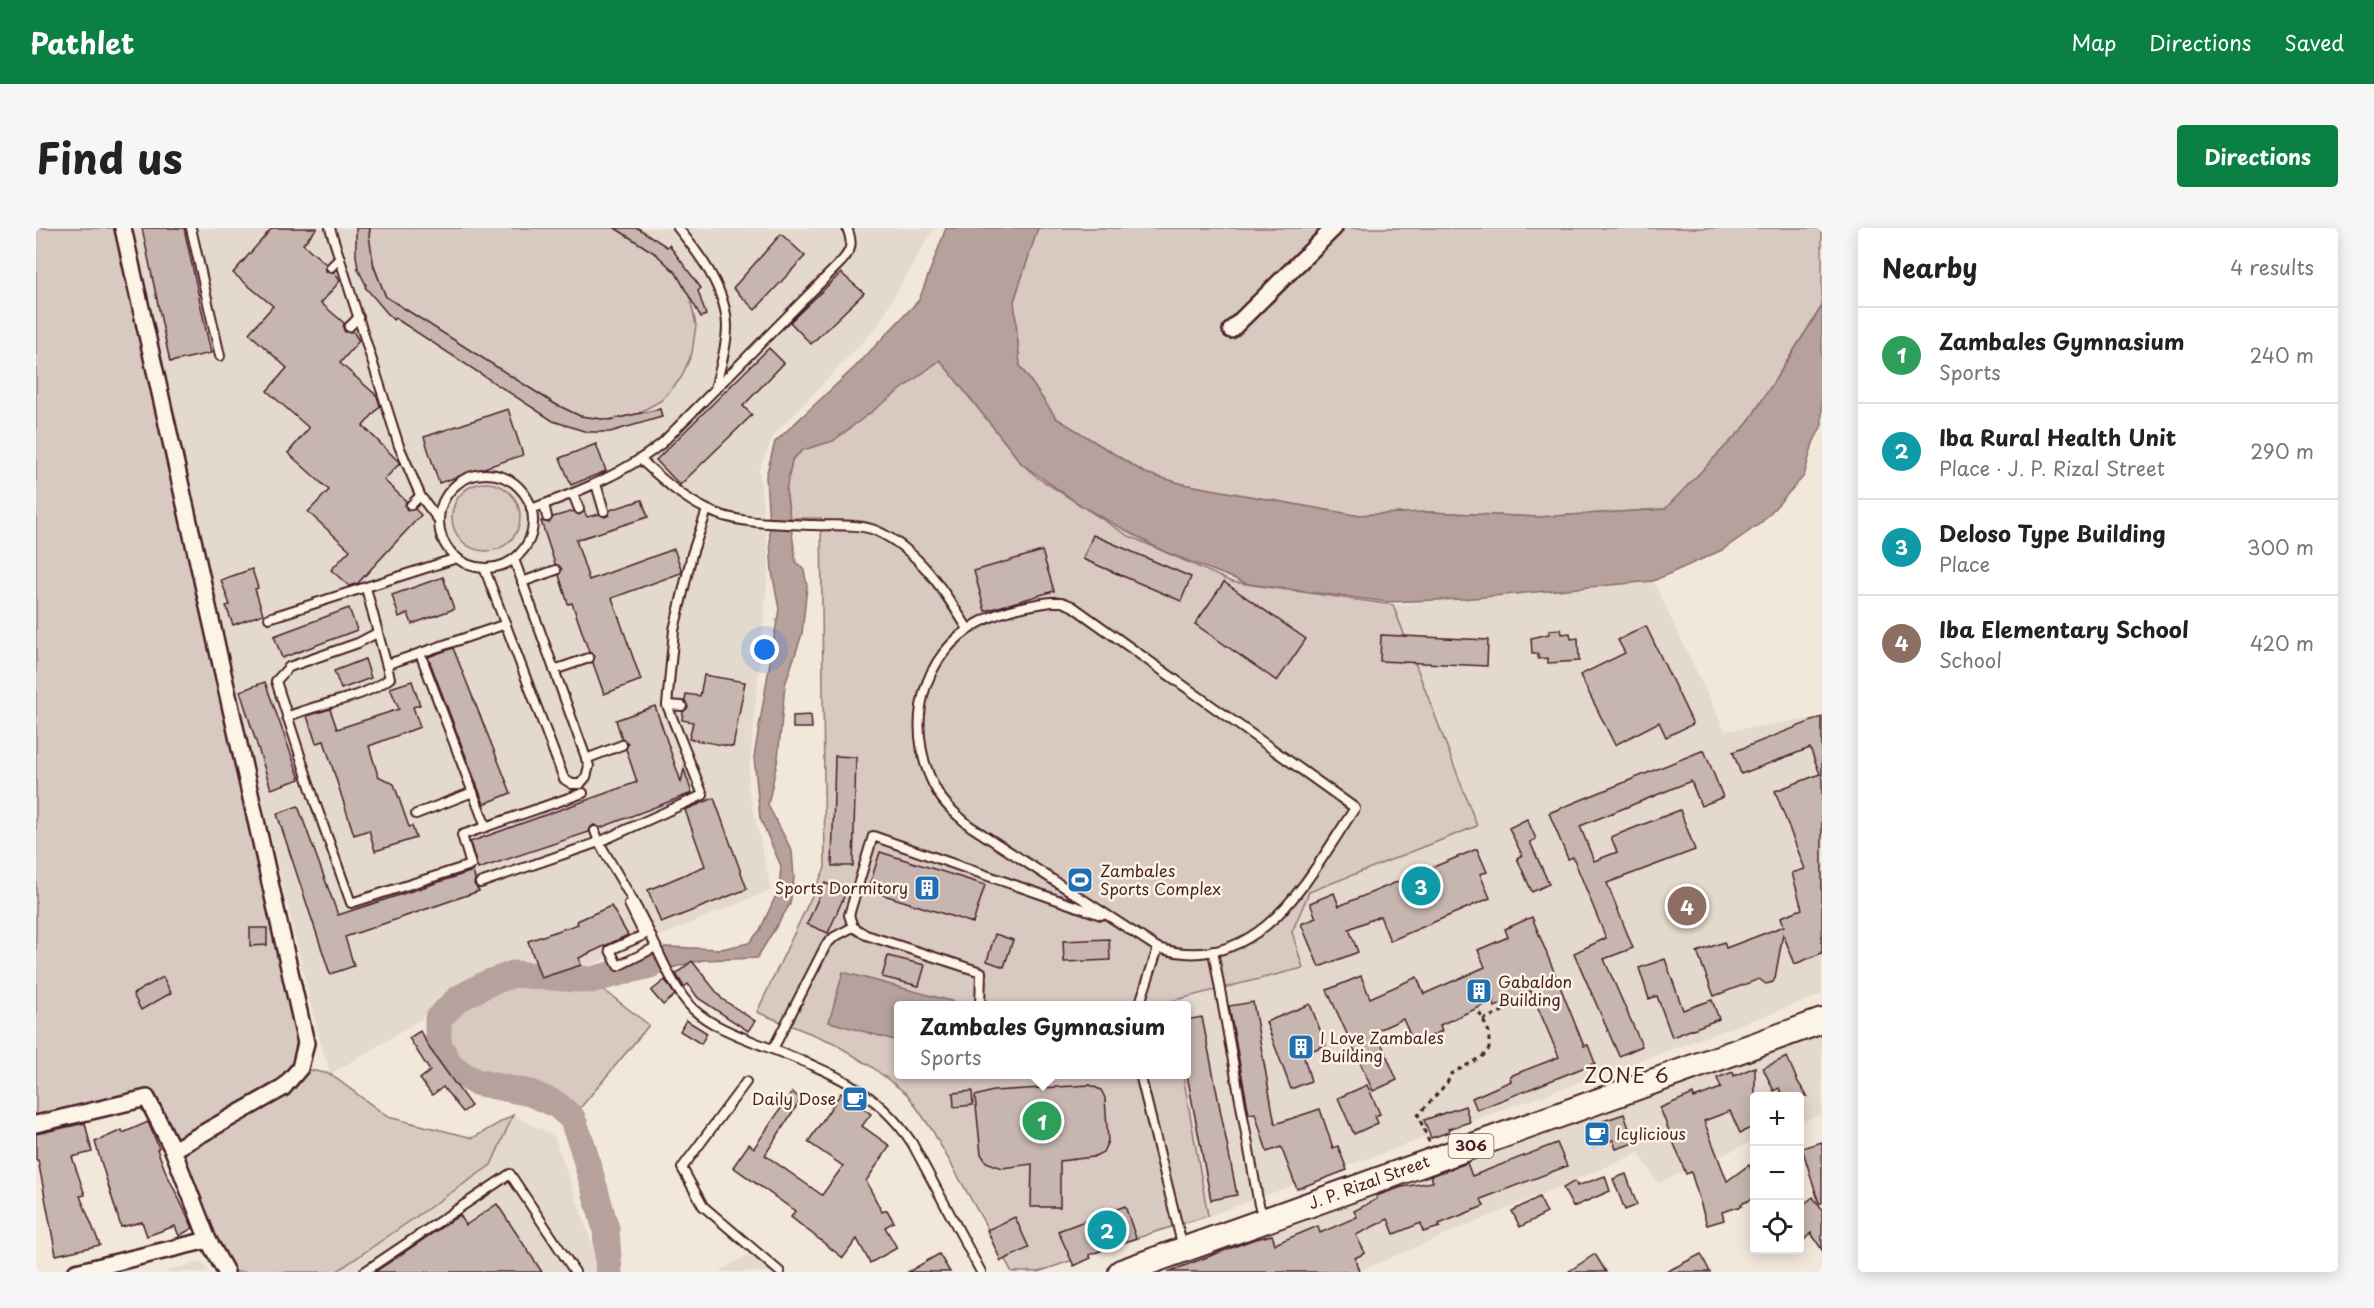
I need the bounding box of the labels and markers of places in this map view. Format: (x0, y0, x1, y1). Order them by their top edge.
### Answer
place label: Zambales Sports Complex (1100, 858, 1221, 900)
pin: 3 (1402, 864, 1440, 908)
sports icon: Zambales Sports Complex (1065, 865, 1095, 895)
building icon: Sports Dormitory (912, 873, 942, 903)
place label: Sports Dormitory (775, 875, 908, 899)
pin: 4 (1668, 884, 1706, 928)
place label: Gabaldon Building (1498, 969, 1572, 1011)
building icon: Gabaldon Building (1464, 976, 1494, 1006)
place label: I Love Zambales Building (1320, 1025, 1444, 1067)
building icon: I Love Zambales Building (1286, 1032, 1316, 1062)
cafe icon: Daily Dose (840, 1084, 870, 1114)
place label: Daily Dose (752, 1086, 836, 1110)
pin: 1 (1022, 1098, 1062, 1144)
cafe icon: Icylicious (1582, 1119, 1612, 1149)
place label: Icylicious (1616, 1121, 1686, 1145)
pin: 2 (1088, 1208, 1126, 1252)

